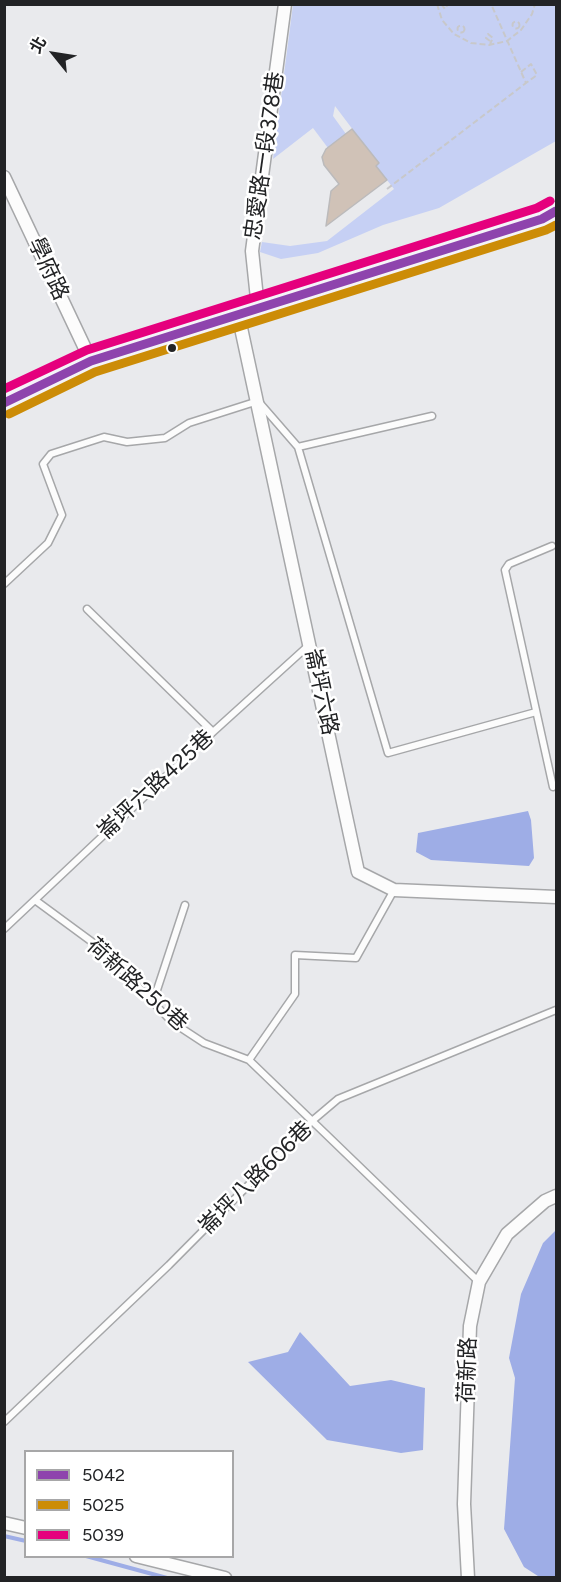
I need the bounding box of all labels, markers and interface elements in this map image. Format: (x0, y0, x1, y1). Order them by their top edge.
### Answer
north arrow (24, 24, 84, 84)
text: 北 (26, 33, 50, 56)
street label: 忠愛路一段378巷 (240, 70, 290, 242)
street label: 學府路 (22, 234, 74, 304)
unlabelled marker (166, 342, 178, 354)
street label: 崙坪六路 (299, 646, 343, 738)
street label: 崙坪六路425巷 (93, 725, 219, 845)
street label: 荷新路250巷 (81, 933, 193, 1037)
street label: 崙坪八路606巷 (194, 1116, 318, 1240)
street label: 荷新路 (454, 1337, 482, 1403)
legend (24, 1450, 234, 1558)
text: 5042 (82, 1464, 125, 1486)
text: 5025 (82, 1494, 124, 1516)
text: 5039 (82, 1524, 124, 1546)

